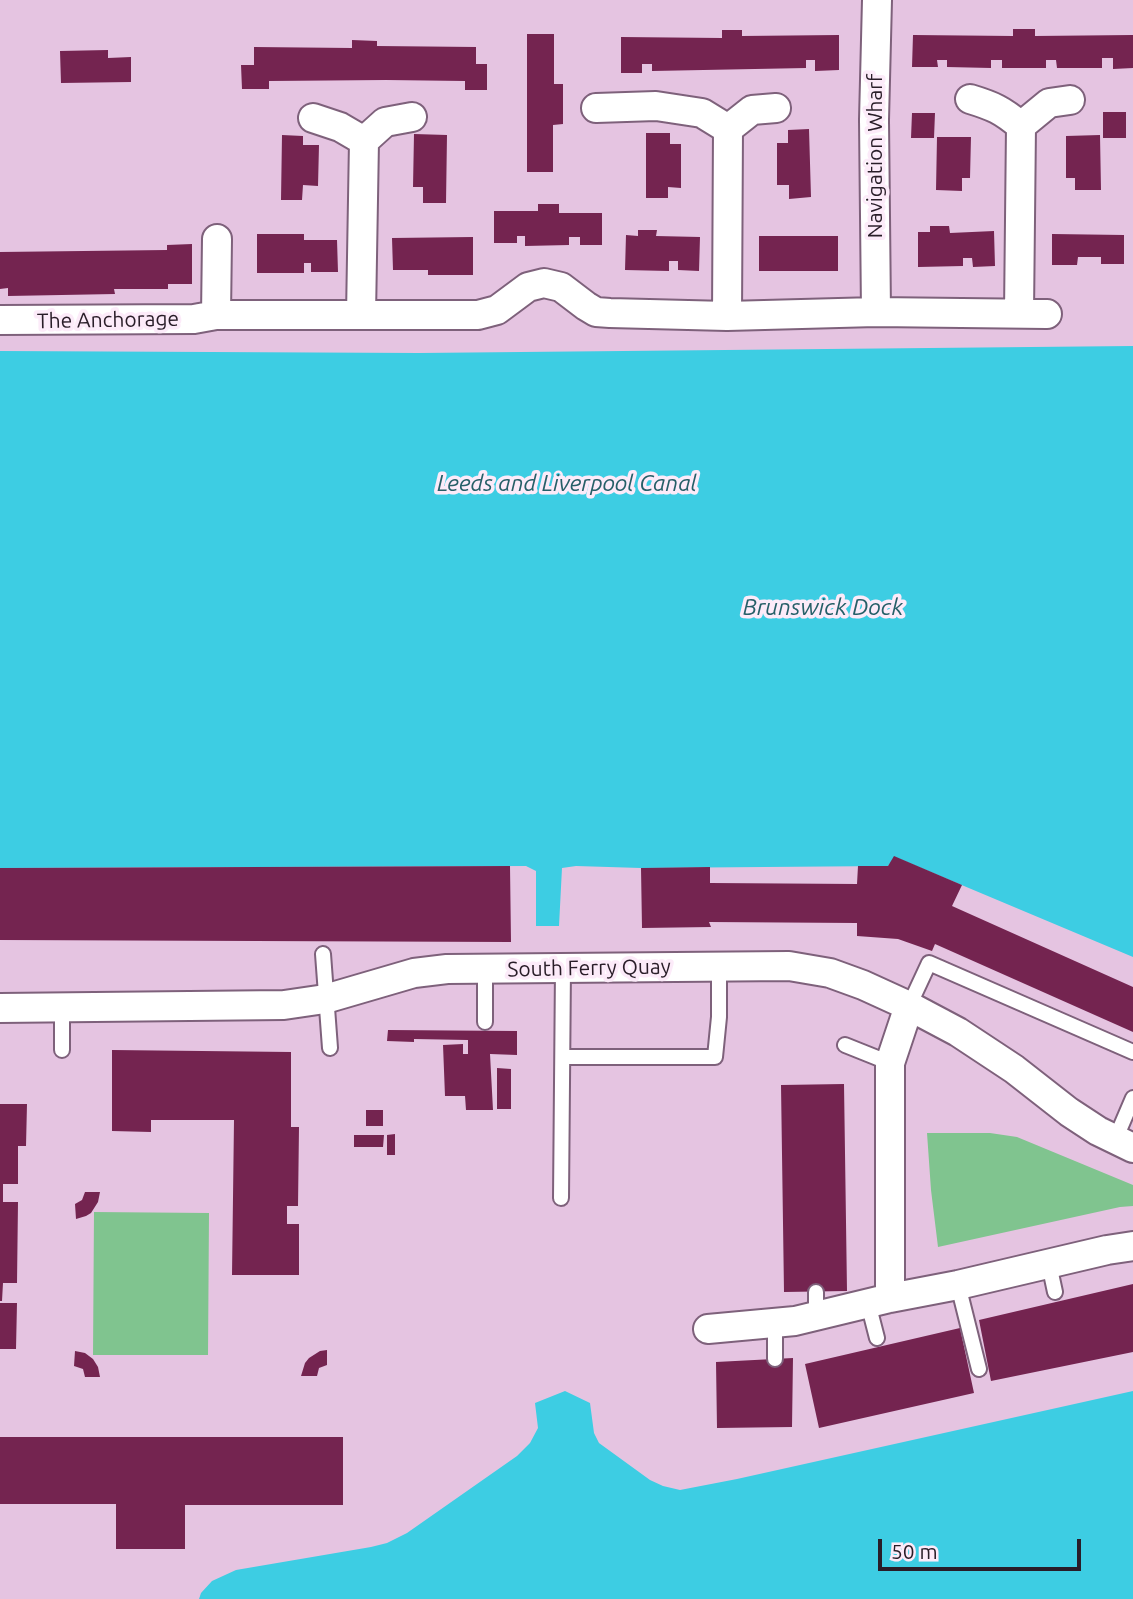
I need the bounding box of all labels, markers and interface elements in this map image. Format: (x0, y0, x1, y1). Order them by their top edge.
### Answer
street label: Navigation Wharf (862, 74, 888, 238)
street label: The Anchorage (37, 306, 179, 334)
water label: Leeds and Liverpool Canal (437, 469, 697, 497)
water label: Brunswick Dock (743, 593, 903, 621)
street label: South Ferry Quay (507, 954, 671, 982)
scale bar (881, 1526, 1084, 1570)
text: 50 m (891, 1539, 938, 1563)

